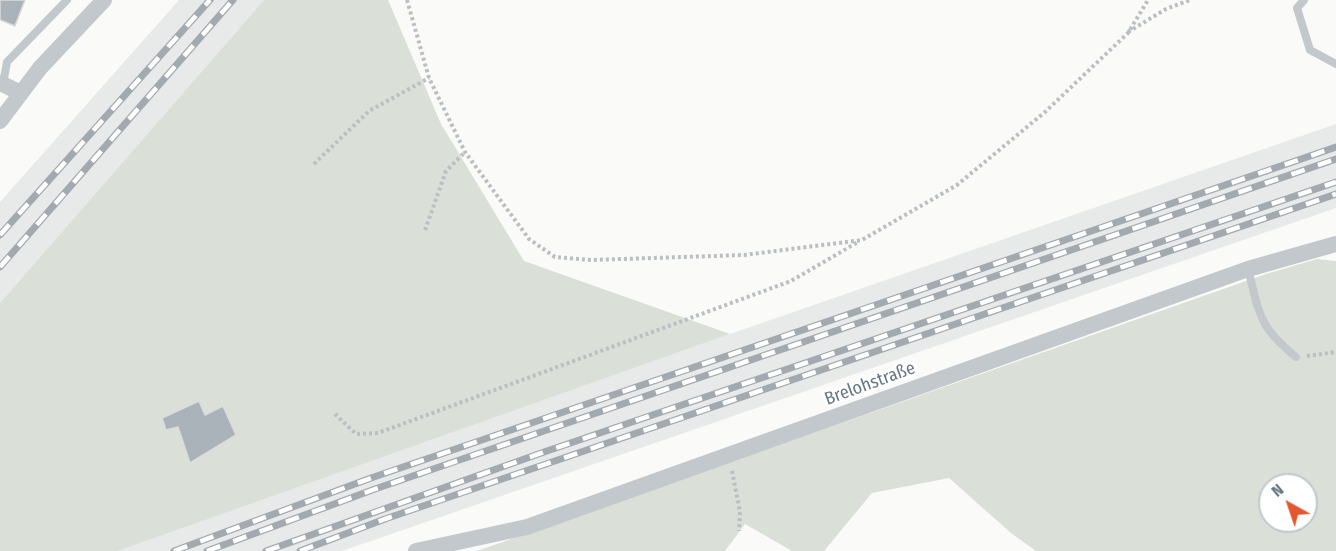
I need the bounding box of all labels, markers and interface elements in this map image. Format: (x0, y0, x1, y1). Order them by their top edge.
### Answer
street label: Brelohstraße (822, 358, 918, 410)
north arrow (1258, 473, 1318, 533)
text: N (1268, 480, 1287, 501)

